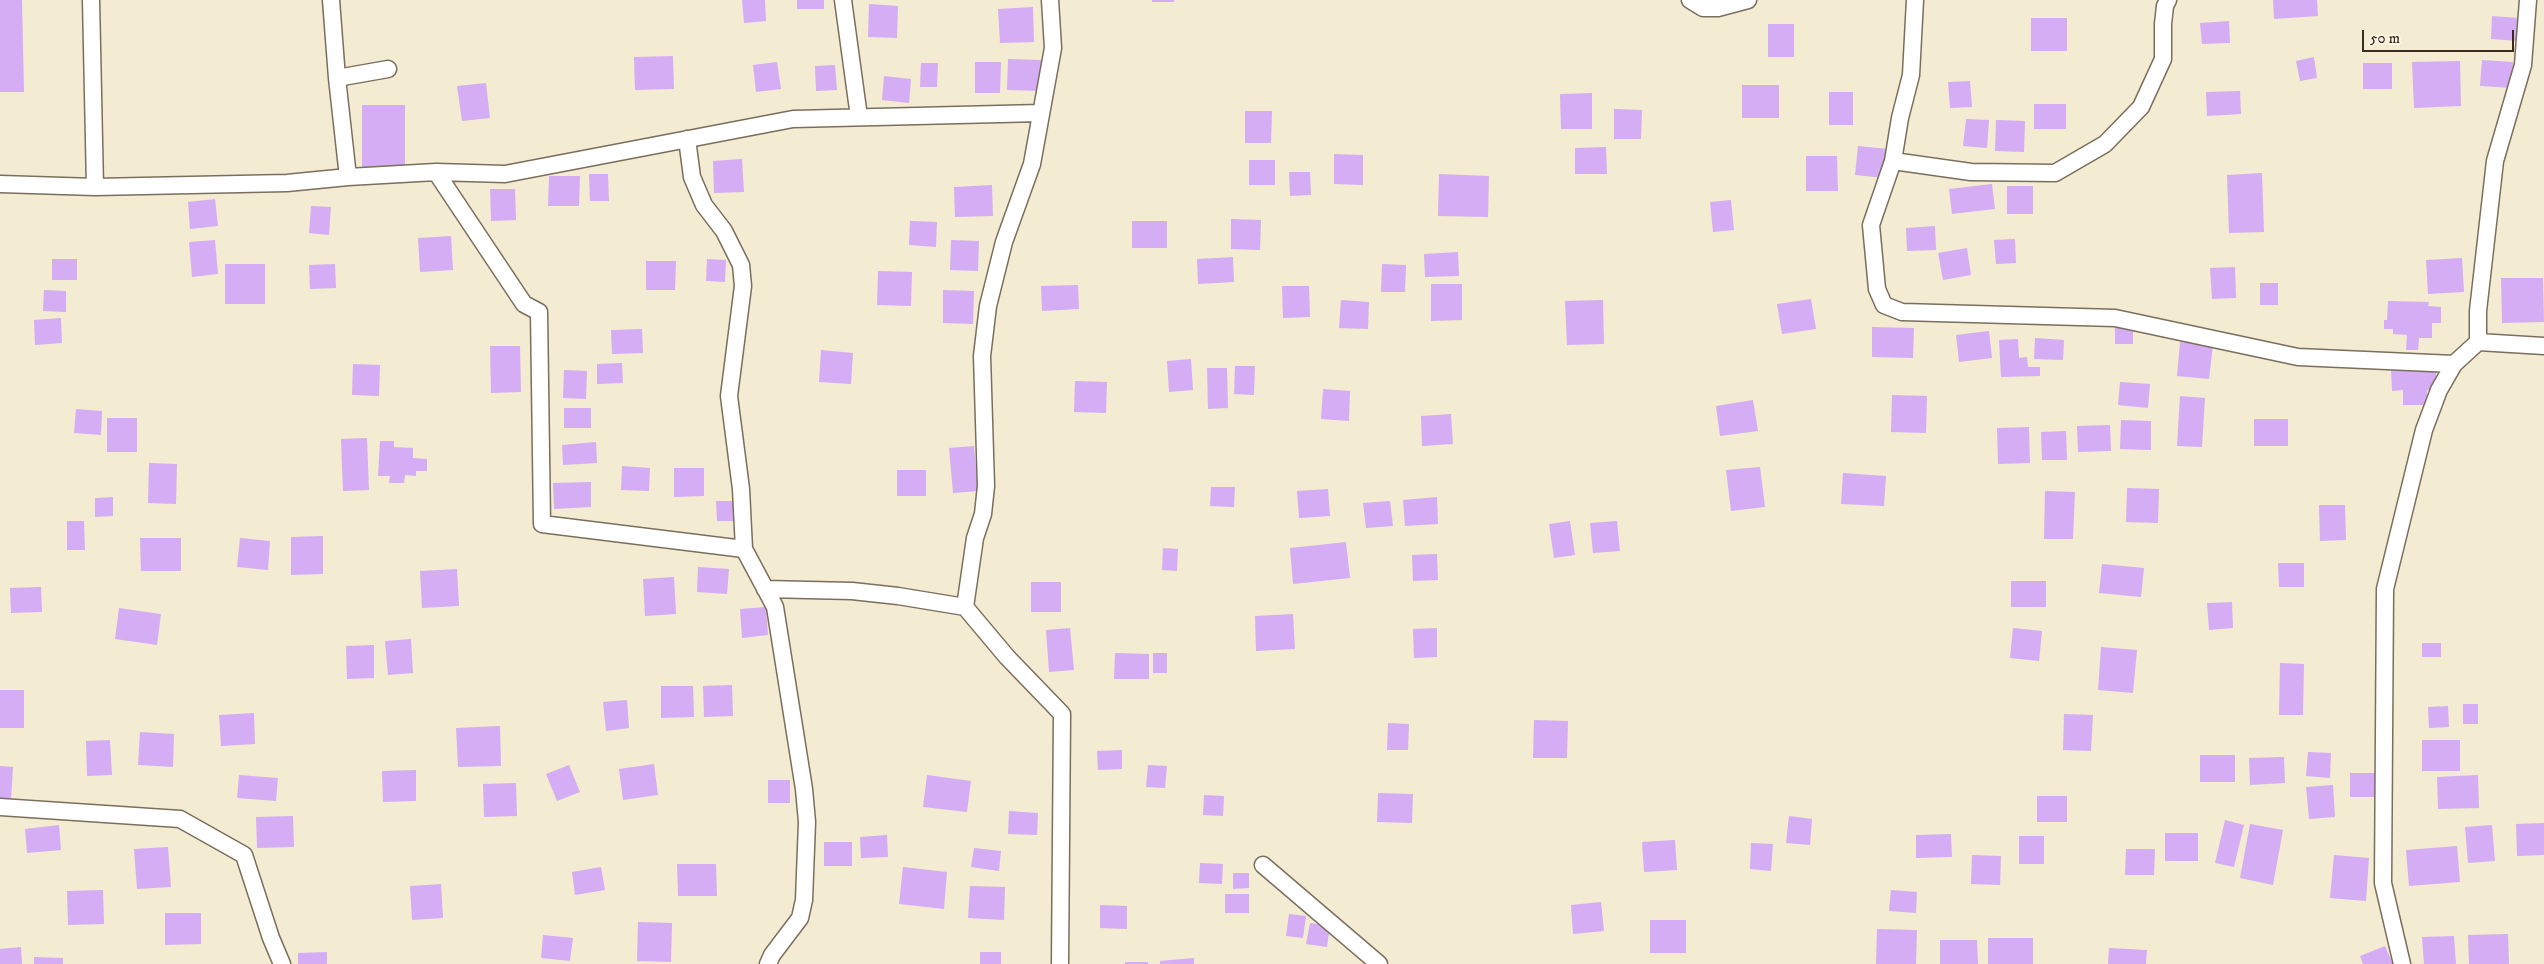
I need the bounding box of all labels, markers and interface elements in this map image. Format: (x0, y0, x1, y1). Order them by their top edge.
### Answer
scale bar (2364, 20, 2516, 52)
text: 50 m (2370, 29, 2400, 48)

